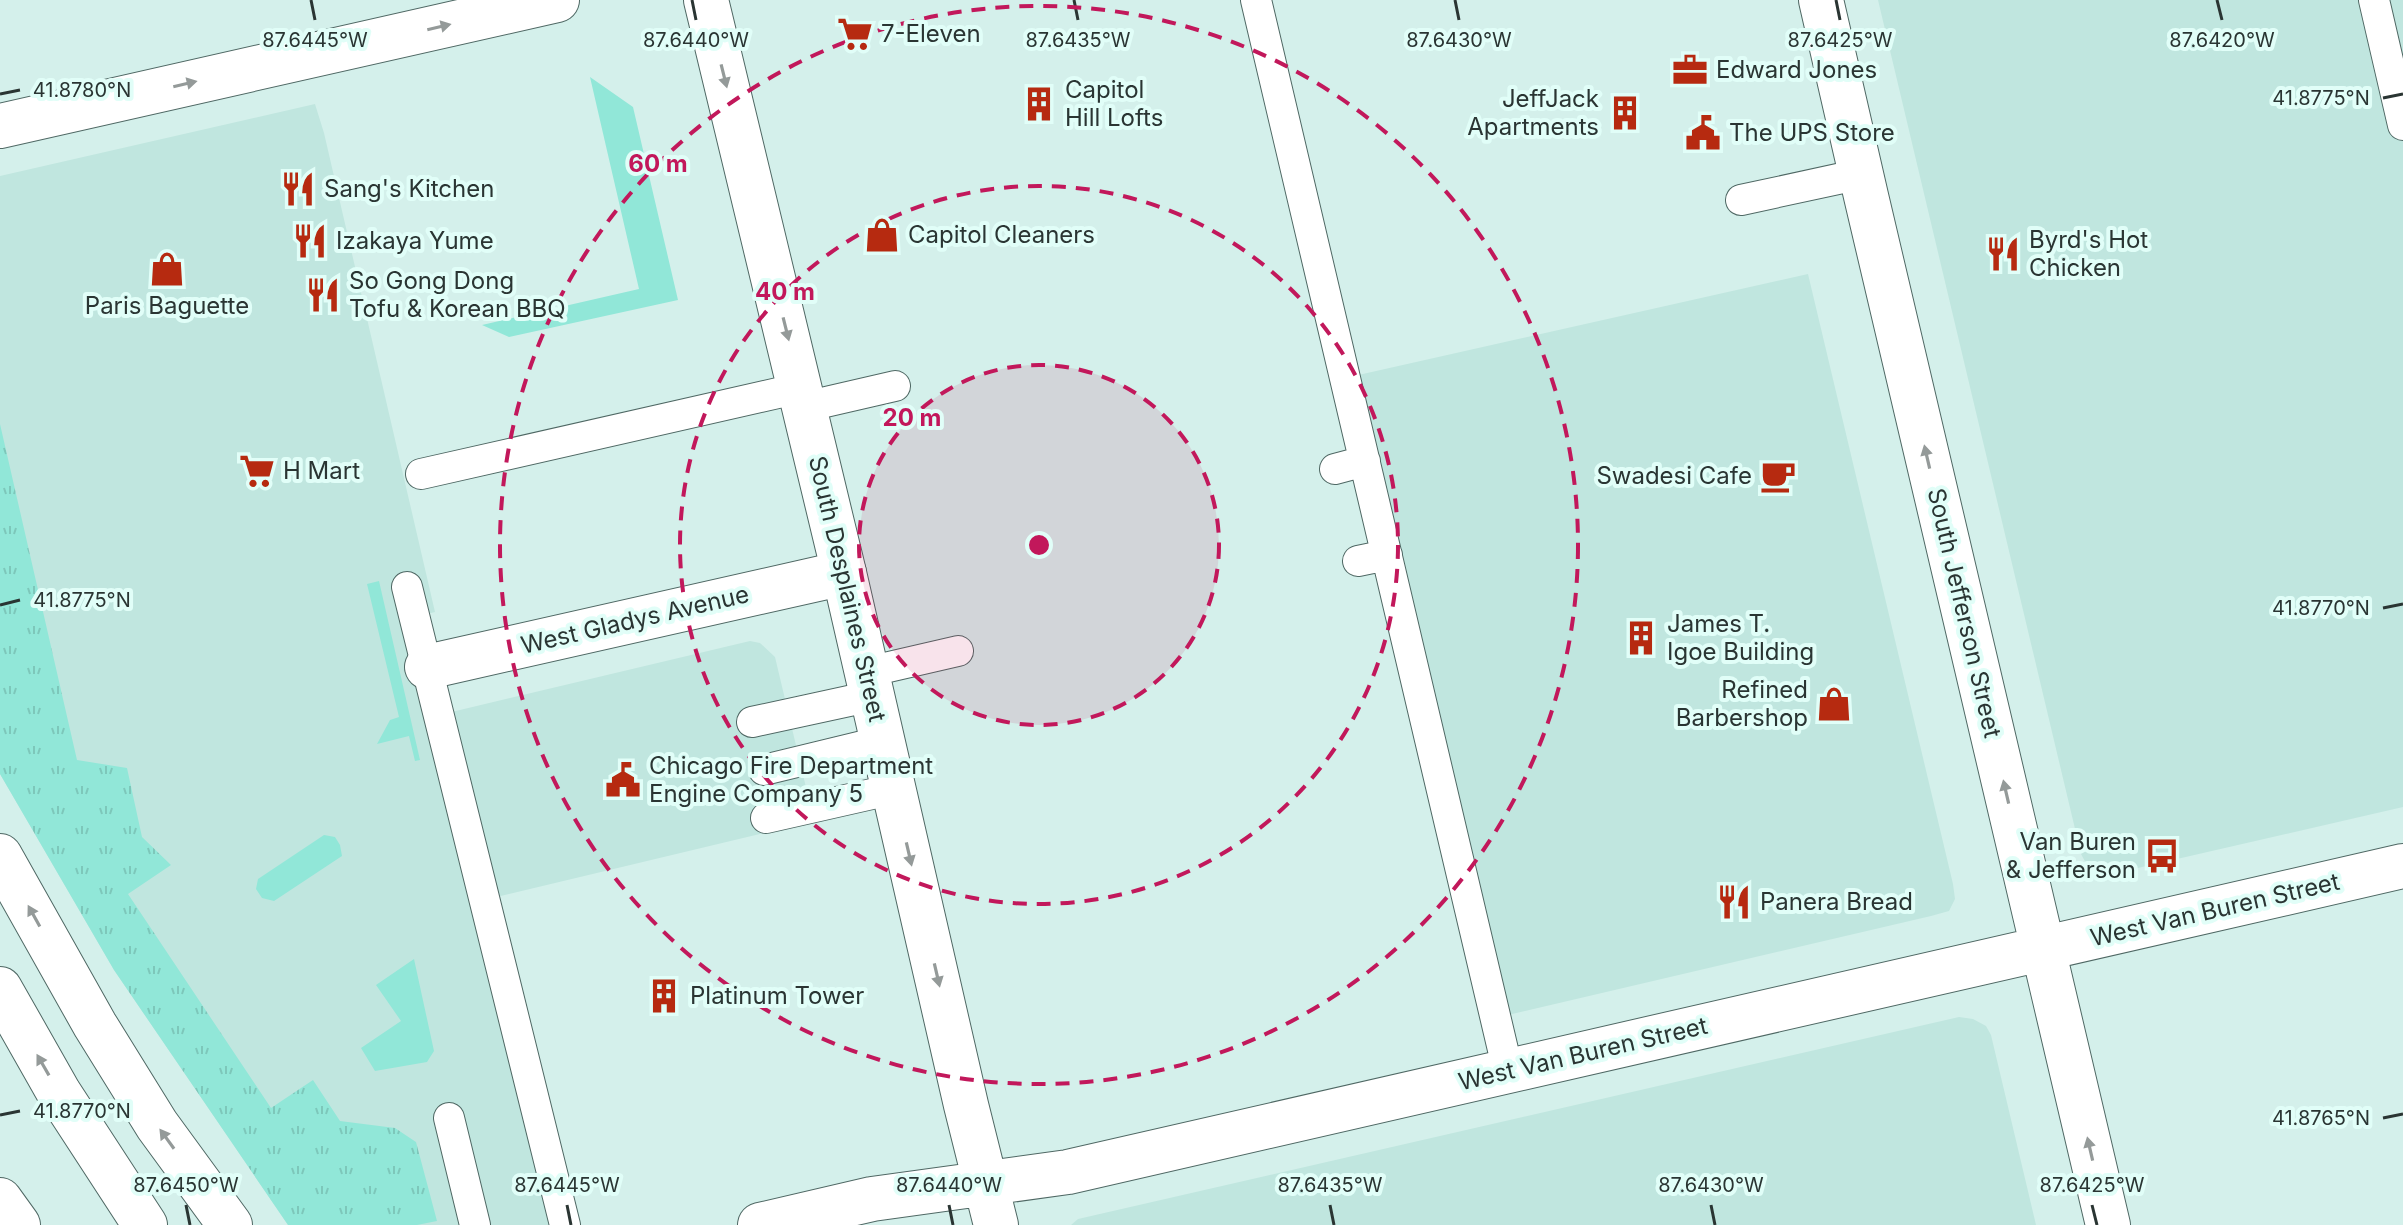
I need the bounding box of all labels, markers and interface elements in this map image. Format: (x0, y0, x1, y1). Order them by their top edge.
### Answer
supermarket icon: 7-Eleven (836, 15, 874, 53)
place label: 7-Eleven (881, 19, 981, 48)
one-way arrow (427, 20, 452, 33)
text: 87.6445°W (262, 28, 368, 52)
text: 87.6440°W (643, 28, 749, 52)
text: 87.6435°W (1025, 28, 1131, 52)
text: 87.6430°W (1406, 28, 1512, 52)
text: 87.6425°W (1788, 28, 1893, 52)
text: 87.6420°W (2169, 28, 2275, 52)
office icon: Edward Jones (1671, 51, 1709, 89)
place label: Edward Jones (1716, 55, 1877, 84)
one-way arrow (719, 63, 731, 88)
place label: Capitol Hill Lofts (1065, 75, 1163, 132)
one-way arrow (173, 77, 198, 90)
text: 41.8780°N (33, 78, 131, 102)
place label: JeffJack Apartments (1467, 84, 1599, 141)
building icon: Capitol Hill Lofts (1020, 85, 1058, 123)
text: 41.8775°N (2272, 86, 2370, 110)
building icon: JeffJack Apartments (1606, 94, 1644, 132)
public building icon: The UPS Store (1684, 114, 1722, 152)
place label: The UPS Store (1729, 118, 1895, 147)
text: 60 m (628, 149, 688, 178)
restaurant icon: Sang's Kitchen (279, 170, 317, 208)
place label: Sang's Kitchen (324, 174, 494, 203)
shop icon: Capitol Cleaners (863, 216, 901, 254)
place label: Capitol Cleaners (908, 220, 1095, 249)
restaurant icon: Izakaya Yume (291, 222, 329, 260)
place label: Byrd's Hot Chicken (2029, 225, 2148, 282)
place label: Izakaya Yume (336, 226, 494, 255)
restaurant icon: Byrd's Hot Chicken (1984, 235, 2022, 273)
shop icon: Paris Baguette (148, 250, 186, 288)
place label: So Gong Dong Tofu & Korean BBQ (349, 266, 566, 323)
restaurant icon: So Gong Dong Tofu & Korean BBQ (304, 276, 342, 314)
text: 40 m (755, 277, 815, 306)
place label: Paris Baguette (85, 291, 249, 320)
one-way arrow (780, 316, 792, 341)
text: 20 m (883, 403, 941, 432)
one-way arrow (1920, 445, 1933, 470)
supermarket icon: H Mart (238, 452, 276, 490)
street label: South Desplaines Street (803, 453, 892, 725)
place label: H Mart (283, 456, 360, 485)
cafe icon: Swadesi Cafe (1759, 457, 1797, 495)
place label: Swadesi Cafe (1596, 461, 1752, 490)
street label: South Jefferson Street (1922, 485, 2007, 741)
centre of rings (1025, 531, 1053, 559)
street label: West Gladys Avenue (518, 579, 752, 660)
text: 41.8775°N (33, 588, 131, 612)
text: 41.8770°N (2272, 596, 2370, 620)
place label: James T. Igoe Building (1667, 609, 1814, 666)
building icon: James T. Igoe Building (1622, 619, 1660, 657)
place label: Refined Barbershop (1676, 675, 1808, 732)
shop icon: Refined Barbershop (1815, 685, 1853, 723)
place label: Chicago Fire Department Engine Company 5 (649, 751, 933, 808)
public building icon: Chicago Fire Department Engine Company 5 (604, 761, 642, 799)
one-way arrow (2000, 779, 2012, 804)
place label: Van Buren & Jefferson (2006, 827, 2136, 884)
bus stop icon: Van Buren & Jefferson (2143, 837, 2181, 875)
one-way arrow (903, 842, 916, 867)
street label: West Van Buren Street (2088, 867, 2342, 952)
restaurant icon: Panera Bread (1715, 883, 1753, 921)
place label: Panera Bread (1760, 887, 1913, 916)
one-way arrow (27, 905, 41, 927)
one-way arrow (931, 963, 943, 988)
building icon: Platinum Tower (645, 977, 683, 1015)
place label: Platinum Tower (690, 981, 864, 1010)
street label: West Van Buren Street (1456, 1011, 1710, 1096)
one-way arrow (36, 1054, 50, 1076)
text: 41.8770°N (33, 1099, 131, 1123)
text: 41.8765°N (2272, 1106, 2370, 1130)
one-way arrow (160, 1129, 175, 1150)
one-way arrow (2084, 1136, 2096, 1161)
text: 87.6450°W (133, 1173, 239, 1197)
text: 87.6445°W (514, 1173, 620, 1197)
text: 87.6440°W (896, 1173, 1002, 1197)
text: 87.6435°W (1277, 1173, 1383, 1197)
text: 87.6430°W (1658, 1173, 1764, 1197)
text: 87.6425°W (2040, 1173, 2145, 1197)

